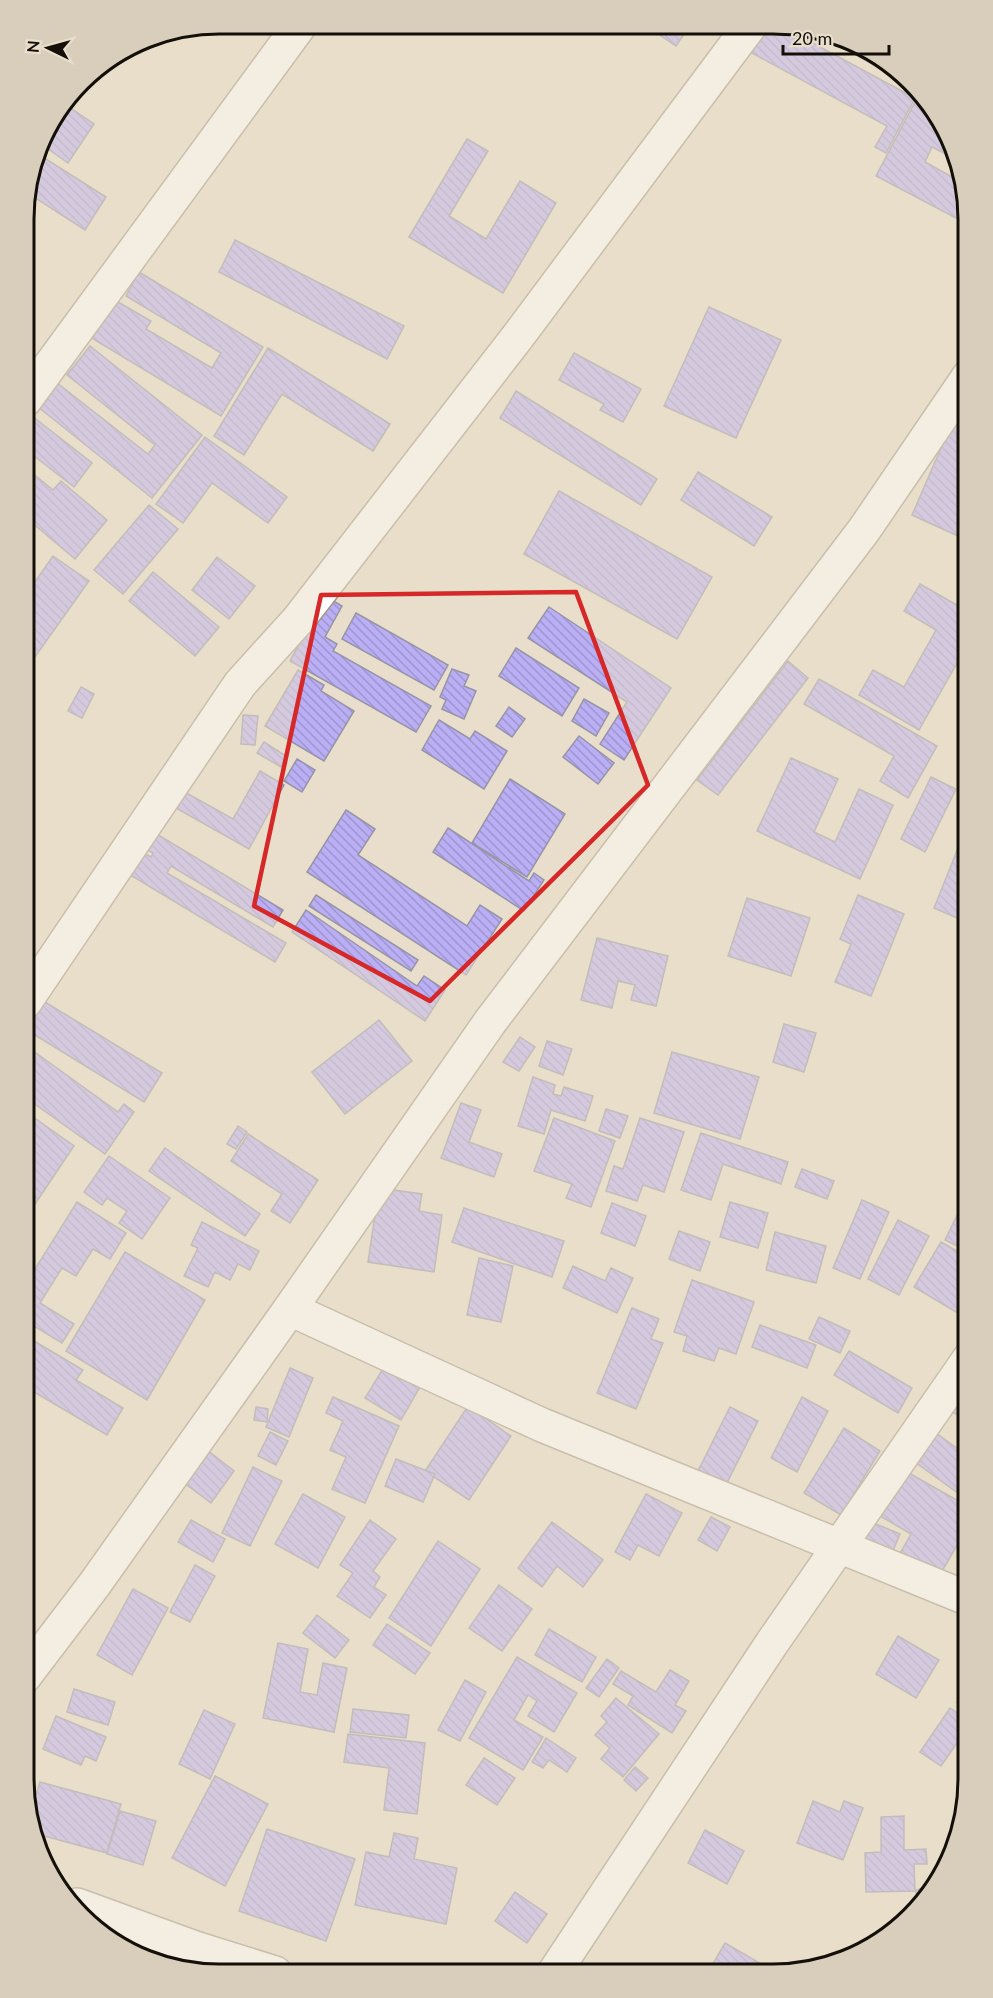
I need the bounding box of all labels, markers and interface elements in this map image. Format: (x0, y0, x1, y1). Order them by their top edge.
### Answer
north arrow (18, 18, 78, 78)
scale bar (783, 18, 890, 56)
text: 20 m (792, 27, 832, 49)
text: N (23, 40, 43, 54)

